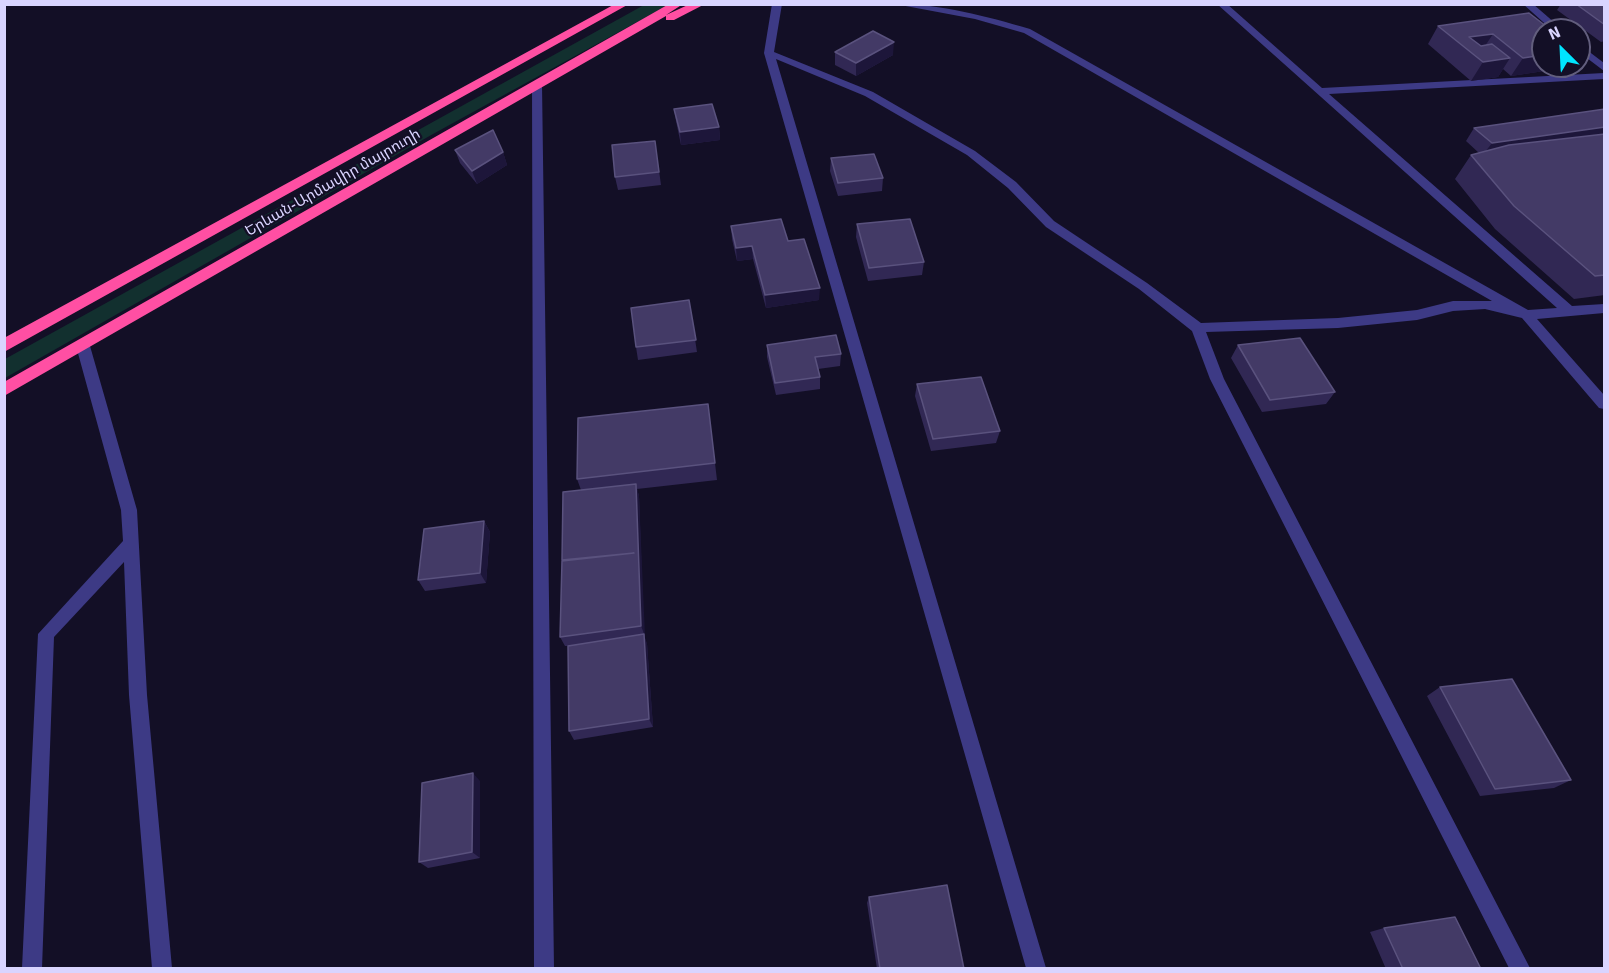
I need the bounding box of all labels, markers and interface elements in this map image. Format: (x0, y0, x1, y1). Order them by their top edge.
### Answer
north arrow (1531, 18, 1591, 78)
text: N (1545, 22, 1564, 45)
street label: Երևան-Արմավիր մայրուղի (242, 125, 424, 241)

